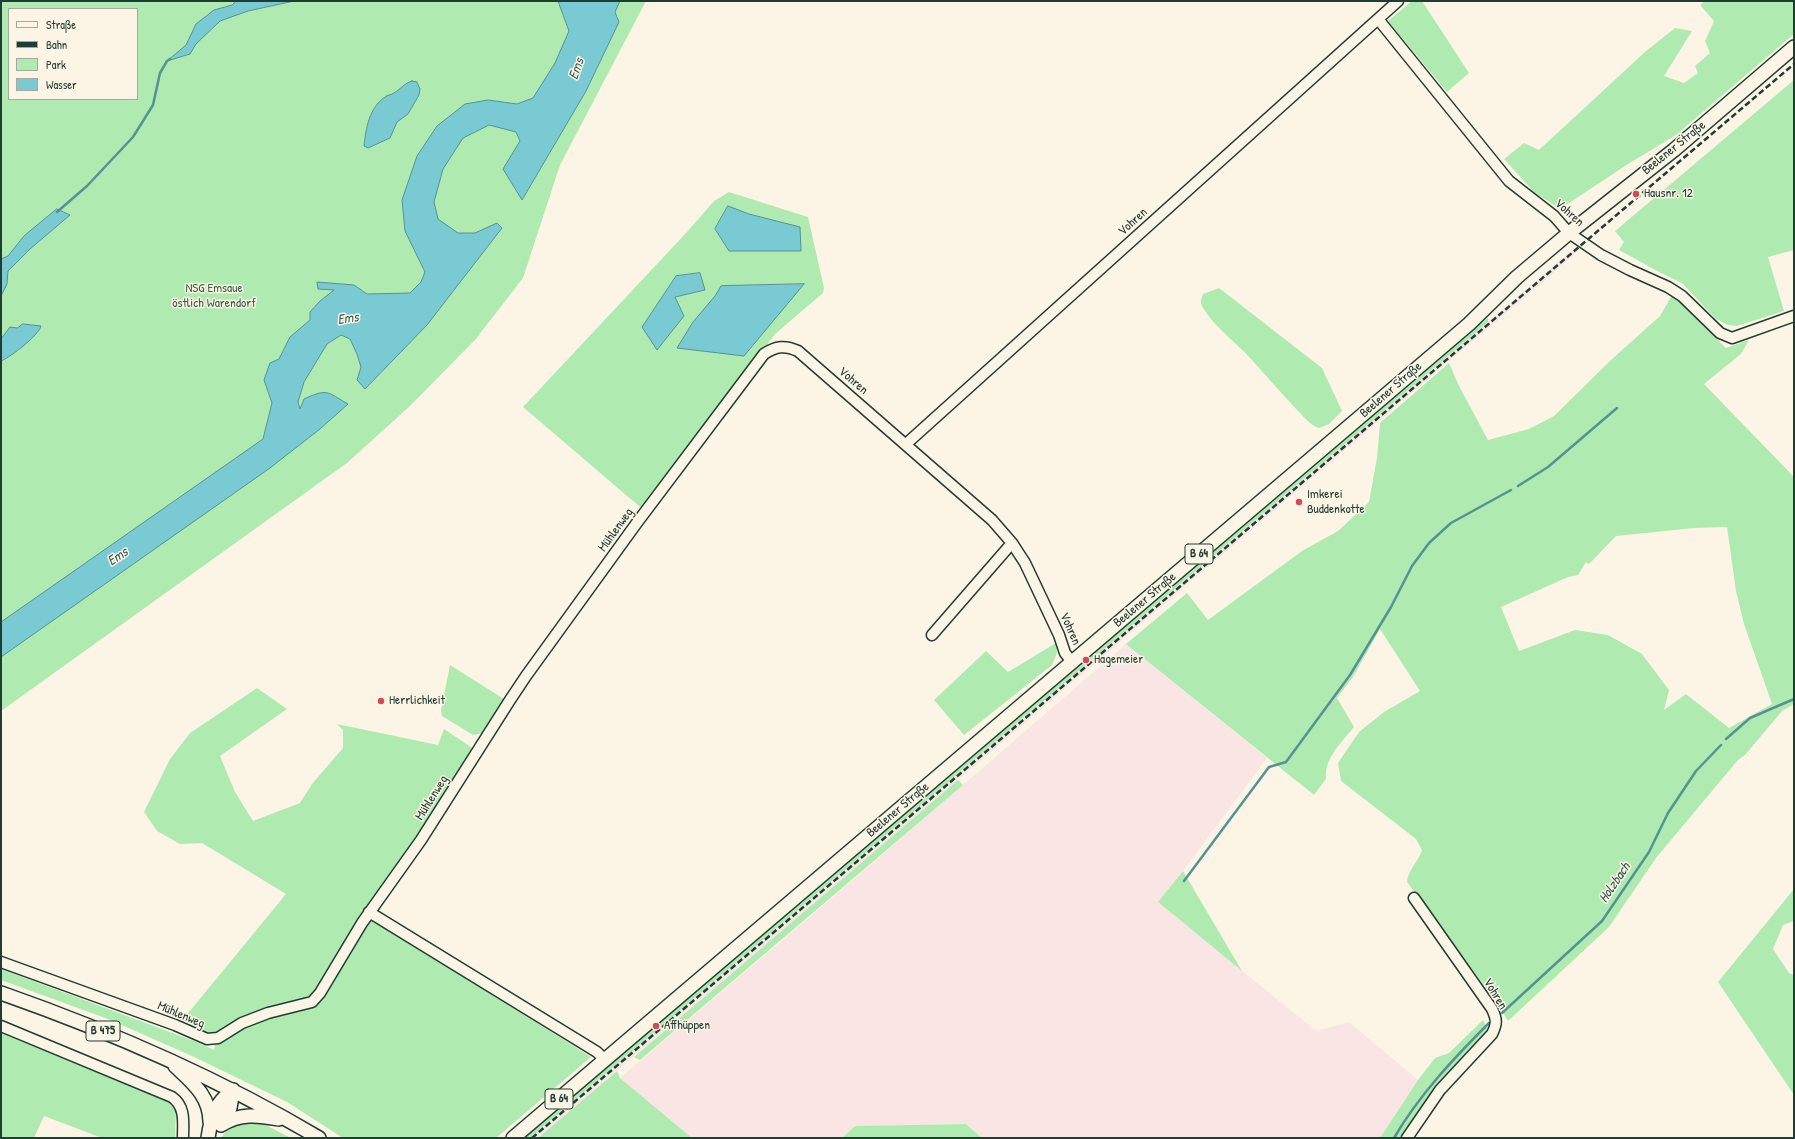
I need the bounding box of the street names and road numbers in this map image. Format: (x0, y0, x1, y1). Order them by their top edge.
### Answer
street label: Beelener Straße (1639, 118, 1709, 178)
street label: Vohren (1551, 196, 1587, 230)
street label: Vohren (1115, 205, 1151, 239)
street label: Beelener Straße (1357, 359, 1425, 421)
street label: Vohren (835, 364, 871, 398)
street label: Mühlenweg (595, 505, 637, 555)
road number: B 64 (1185, 544, 1213, 564)
street label: Beelener Straße (1110, 569, 1180, 631)
street label: Vohren (1056, 610, 1084, 648)
street label: Mühlenweg (412, 773, 452, 823)
street label: Beelener Straße (863, 779, 933, 841)
street label: Vohren (1480, 975, 1510, 1013)
street label: Mühlenweg (155, 998, 207, 1032)
road number: B 475 (86, 1021, 120, 1041)
road number: B 64 (545, 1089, 573, 1109)

